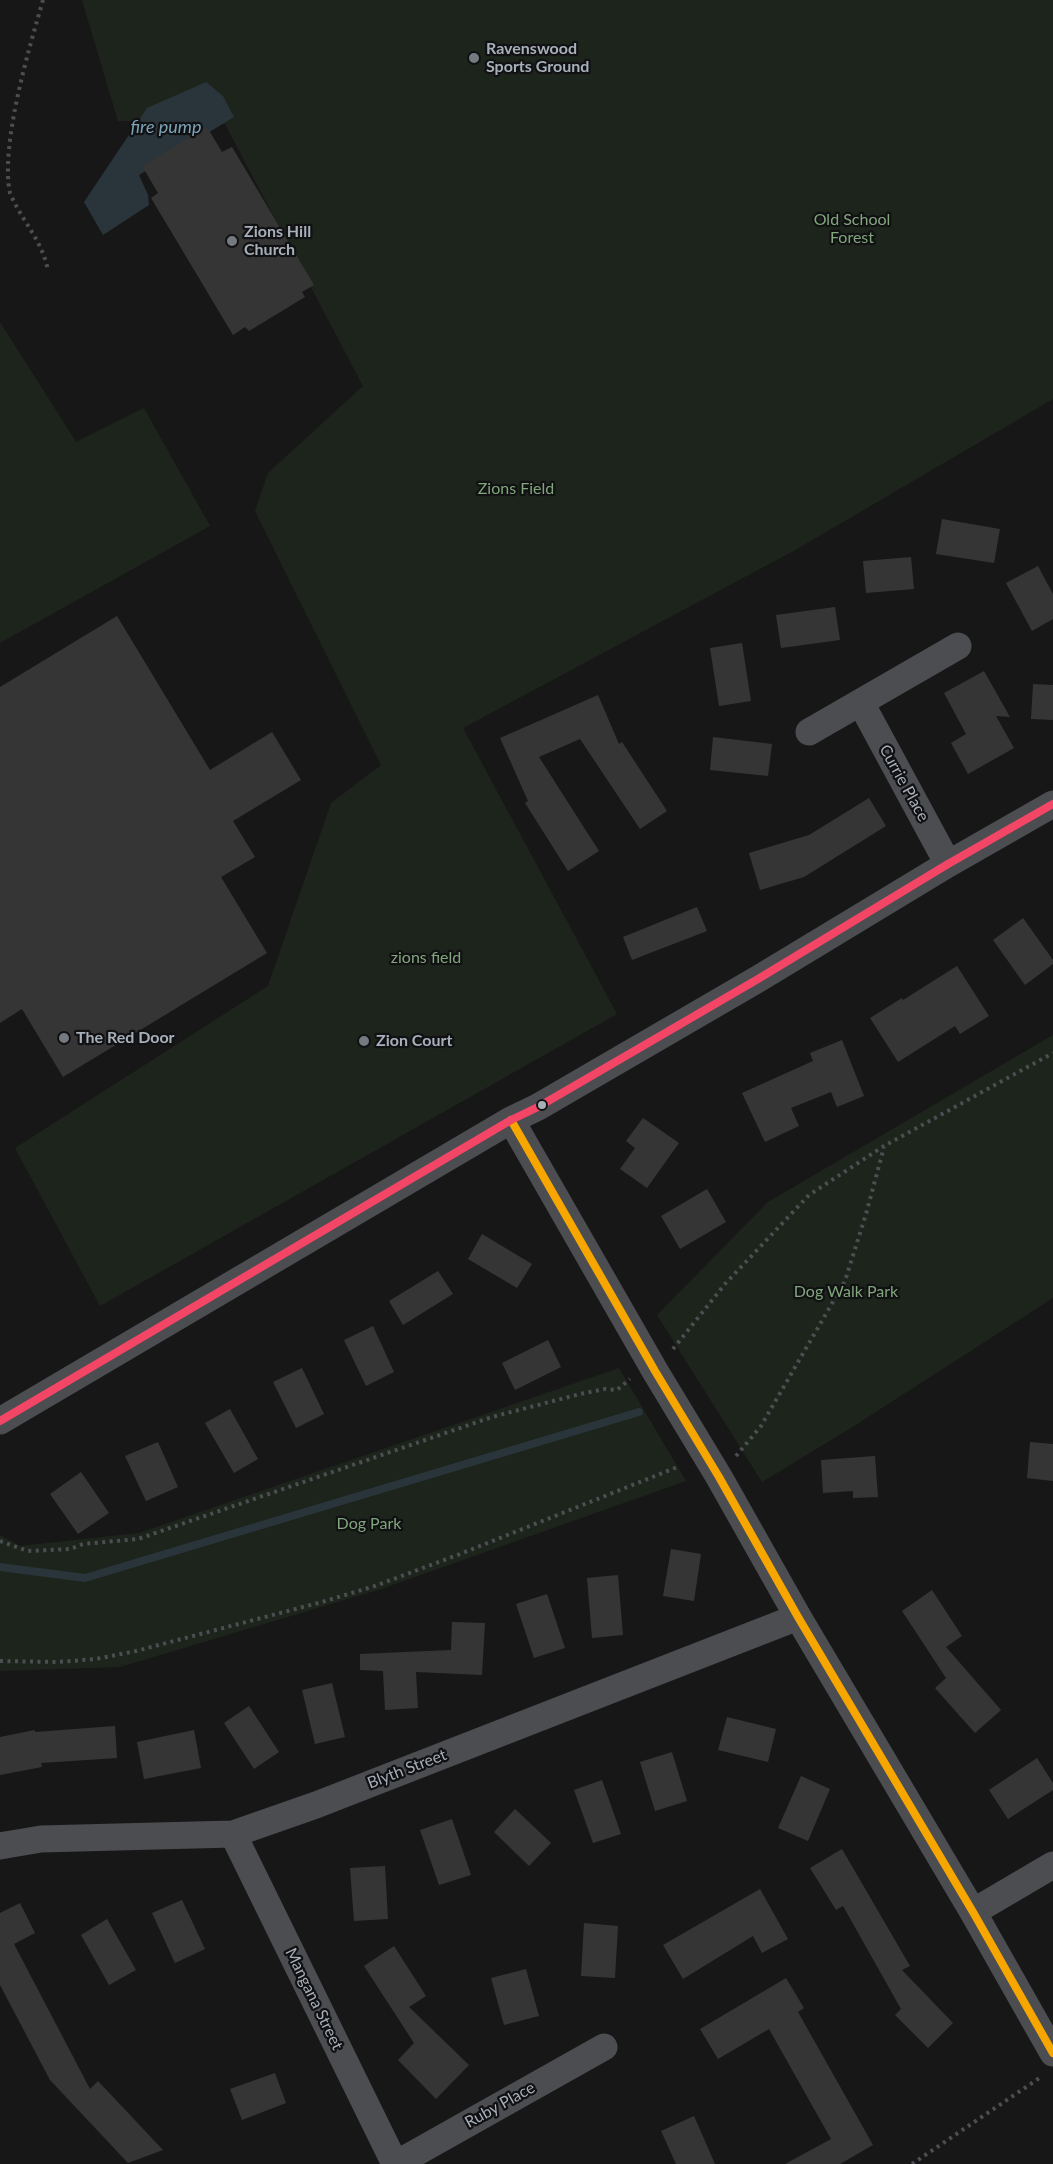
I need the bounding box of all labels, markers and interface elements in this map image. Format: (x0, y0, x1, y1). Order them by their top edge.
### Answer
place label: Ravenswood Sports Ground (486, 39, 589, 77)
marker: Ravenswood Sports Ground (467, 51, 481, 65)
water label: fire pump (131, 116, 201, 138)
park label: Old School Forest (814, 210, 890, 248)
place label: Zions Hill Church (244, 222, 311, 260)
marker: Zions Hill Church (225, 234, 239, 248)
park label: Zions Field (478, 479, 554, 499)
street label: Currie Place (875, 741, 933, 825)
park label: zions field (391, 948, 461, 968)
place label: The Red Door (76, 1028, 175, 1048)
marker: The Red Door (57, 1031, 71, 1045)
place label: Zion Court (376, 1031, 452, 1051)
marker: Zion Court (357, 1034, 371, 1048)
unlabelled marker (536, 1099, 548, 1111)
park label: Dog Walk Park (794, 1282, 898, 1302)
park label: Dog Park (337, 1514, 401, 1534)
street label: Blyth Street (365, 1745, 449, 1793)
street label: Mangana Street (281, 1945, 347, 2053)
street label: Ruby Place (462, 2078, 538, 2132)

